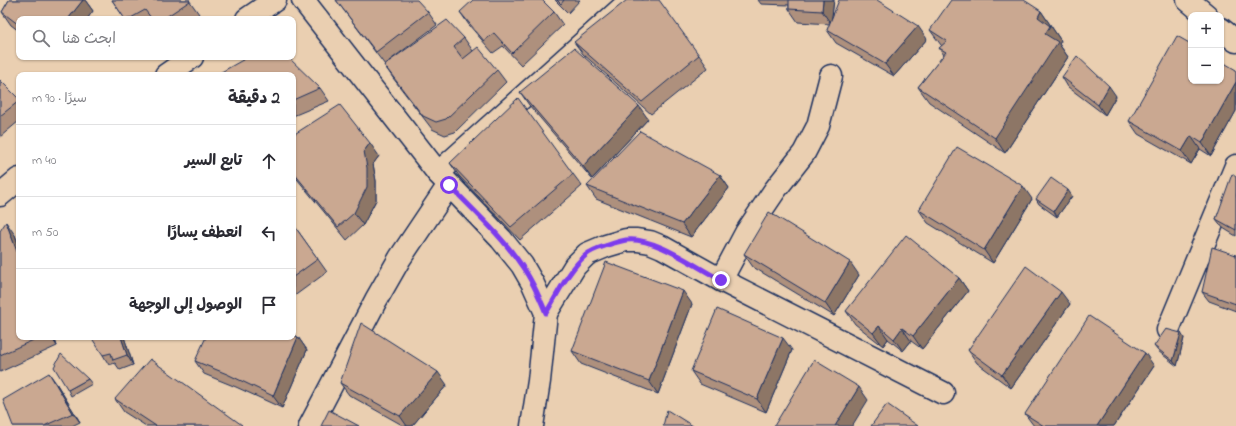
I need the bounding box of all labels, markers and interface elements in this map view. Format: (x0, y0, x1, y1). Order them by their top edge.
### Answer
map controls (1188, 12, 1224, 84)
button: + (1188, 12, 1224, 48)
search box (16, 16, 296, 60)
icon: search (30, 27, 52, 49)
text: ابحث هنا (62, 28, 116, 50)
button: − (1188, 48, 1224, 84)
text: 2 دقيقة (228, 86, 280, 111)
text: سيرًا · 90 m (32, 89, 87, 108)
text: تابع السير (185, 150, 242, 172)
icon: ahead (258, 150, 280, 172)
text: 40 m (32, 151, 56, 170)
route start (440, 176, 458, 194)
text: انعطف يسارًا (167, 222, 242, 244)
icon: left (258, 222, 280, 244)
text: 50 m (32, 223, 58, 242)
route end (712, 271, 730, 289)
text: الوصول إلى الوجهة (129, 294, 242, 316)
icon: arrive (258, 294, 280, 316)

